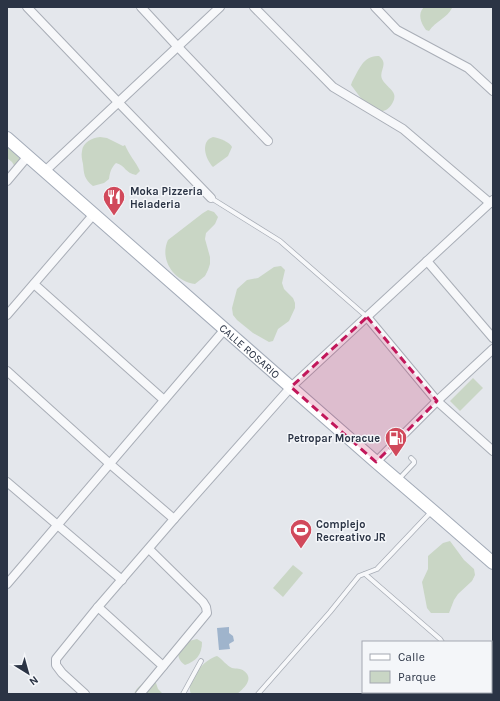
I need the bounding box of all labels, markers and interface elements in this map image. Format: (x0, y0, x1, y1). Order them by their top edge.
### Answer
restaurant icon: Moka Pizzeria Heladeria (101, 184, 127, 217)
place label: Moka Pizzeria Heladeria (130, 185, 203, 211)
street label: CALLE ROSARIO (217, 322, 282, 381)
fuel station icon: Petropar Moracue (383, 425, 409, 458)
place label: Petropar Moracue (288, 432, 380, 445)
sports icon: Complejo Recreativo JR (288, 517, 314, 550)
place label: Complejo Recreativo JR (316, 518, 386, 544)
legend (362, 641, 492, 693)
text: Calle (398, 650, 425, 664)
north arrow (8, 653, 48, 693)
text: Parque (398, 670, 436, 684)
text: N (27, 673, 41, 688)

